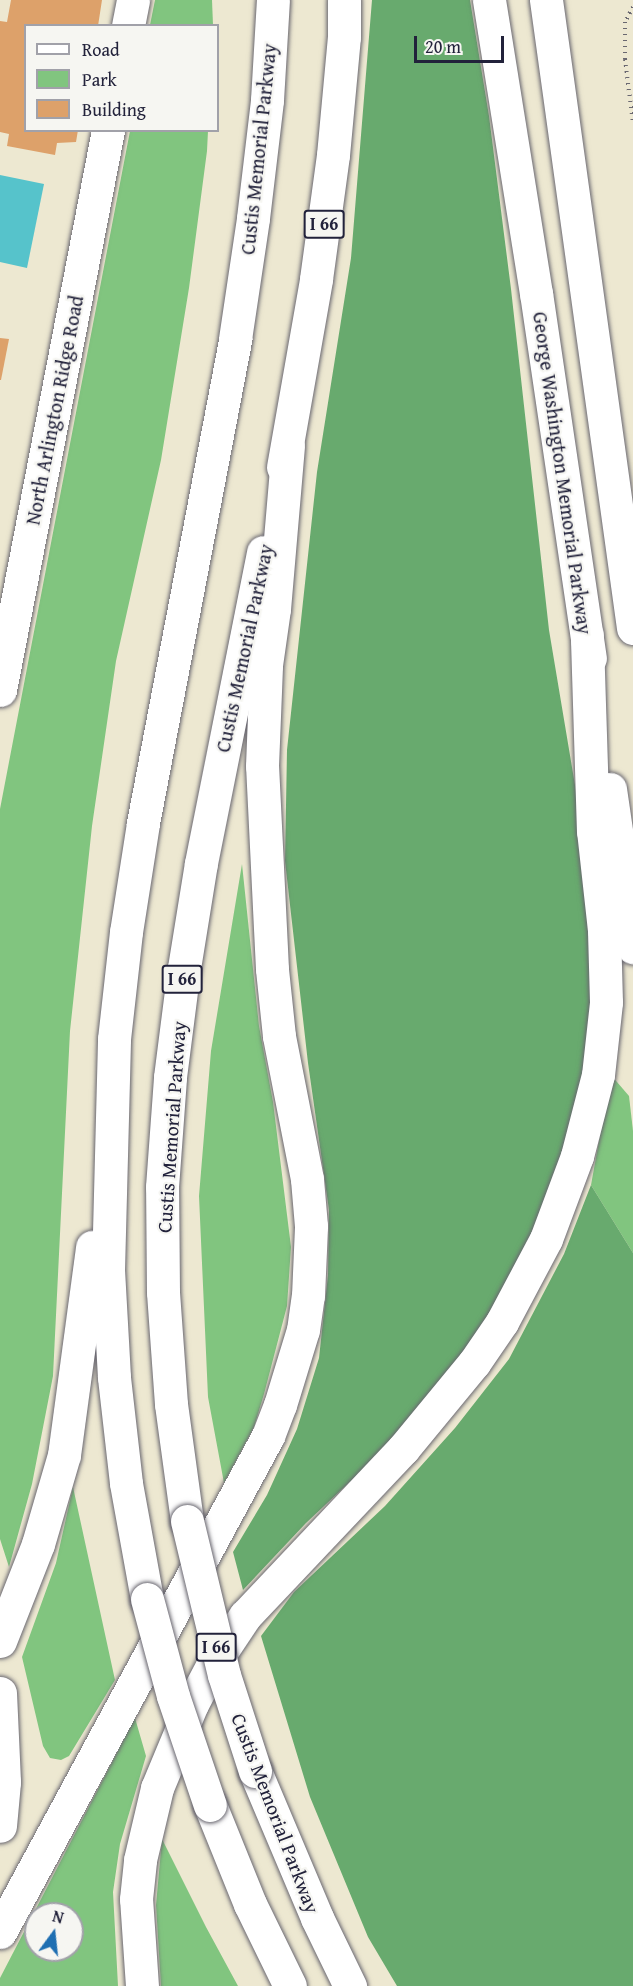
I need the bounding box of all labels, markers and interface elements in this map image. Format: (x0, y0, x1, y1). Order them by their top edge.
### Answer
legend (24, 24, 219, 132)
scale bar (417, 24, 507, 62)
text: 20 m (425, 33, 461, 60)
text: Road (82, 36, 120, 63)
street label: Custis Memorial Parkway (235, 42, 281, 256)
text: Park (82, 66, 117, 93)
text: Building (82, 96, 146, 123)
road number: I 66 (303, 209, 345, 239)
street label: North Arlington Ridge Road (20, 293, 88, 527)
street label: George Washington Memorial Parkway (528, 310, 598, 636)
street label: Custis Memorial Parkway (210, 542, 278, 754)
road number: I 66 (161, 964, 203, 994)
street label: Custis Memorial Parkway (152, 1020, 190, 1234)
road number: I 66 (195, 1632, 237, 1662)
street label: Custis Memorial Parkway (227, 1710, 325, 1916)
north arrow (24, 1902, 84, 1962)
text: N (50, 1904, 66, 1930)

